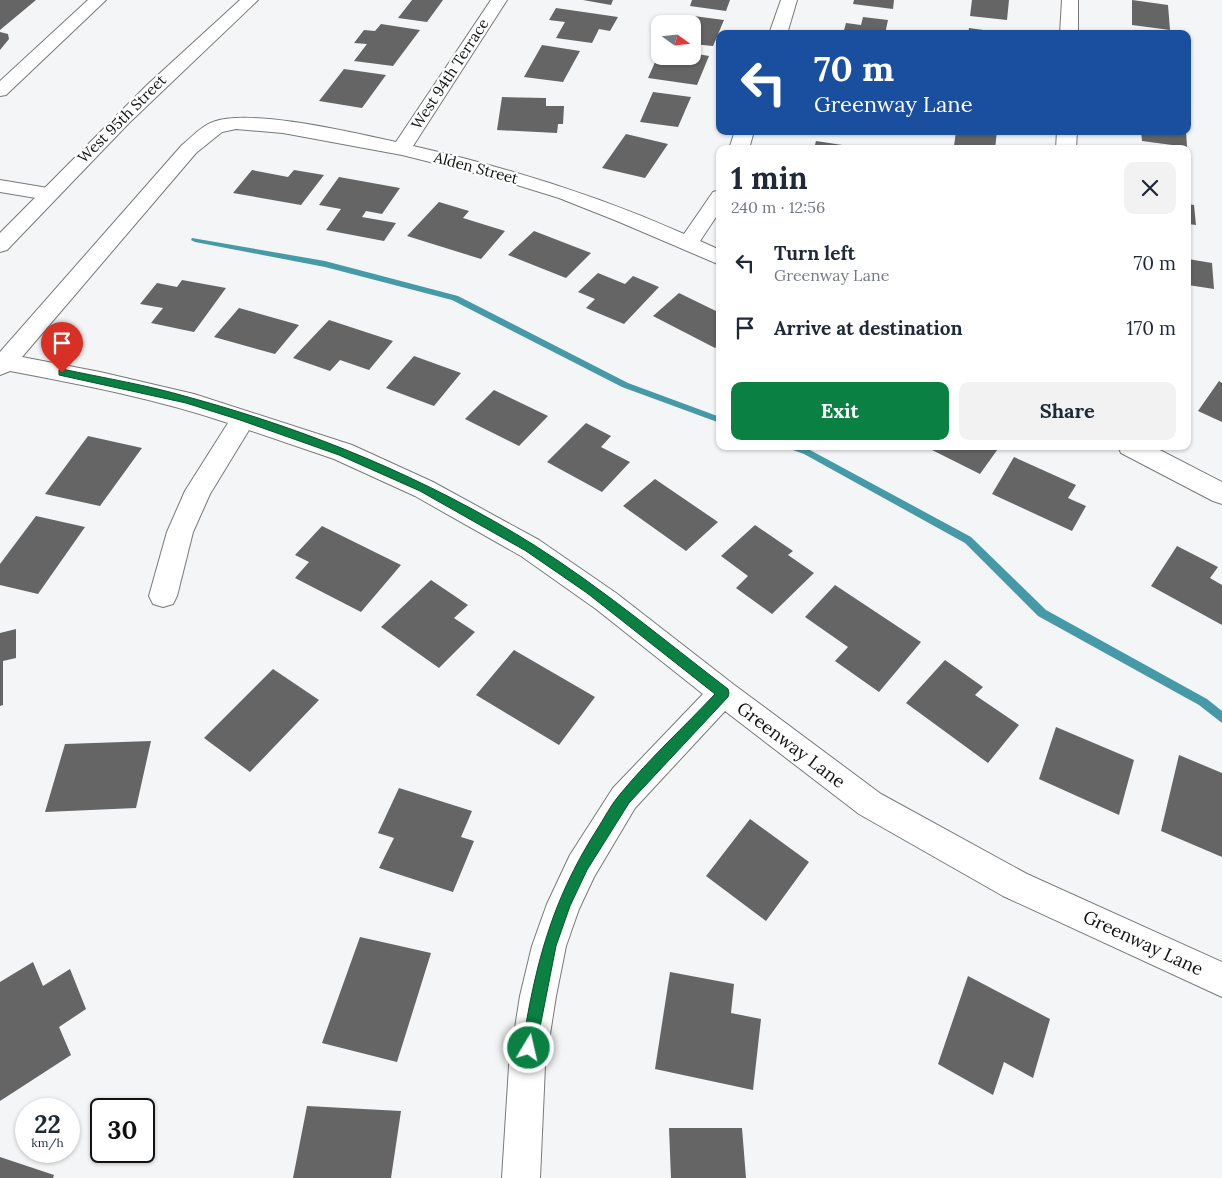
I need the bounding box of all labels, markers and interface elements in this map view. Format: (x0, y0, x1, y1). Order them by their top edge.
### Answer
street label: West 94th Terrace (407, 15, 493, 133)
north arrow (651, 15, 701, 65)
map controls (651, 15, 701, 65)
text: 70 m (814, 46, 894, 91)
icon: left (731, 50, 796, 115)
street label: West 95th Street (73, 70, 170, 167)
text: Greenway Lane (814, 90, 973, 118)
street label: Alden Street (431, 147, 520, 188)
text: 1 min (731, 159, 808, 197)
button: close (1124, 162, 1176, 214)
text: 240 m · 12:56 (731, 197, 825, 217)
text: Turn left (774, 241, 855, 265)
icon: left (731, 249, 759, 277)
text: 70 m (1133, 251, 1176, 275)
text: Greenway Lane (774, 265, 889, 285)
icon: arrive (731, 314, 759, 342)
text: Arrive at destination (774, 316, 963, 340)
text: 170 m (1127, 316, 1176, 340)
pin (41, 322, 83, 373)
icon: arrive (48, 329, 76, 357)
button: Exit (731, 382, 949, 440)
button: Share (959, 382, 1176, 440)
street label: Greenway Lane (733, 696, 850, 793)
street label: Greenway Lane (1080, 905, 1207, 980)
position arrow (502, 1021, 554, 1073)
speed limit sign: 30 (90, 1098, 155, 1163)
text: 22 (34, 1108, 61, 1140)
text: km/h (31, 1135, 64, 1150)

